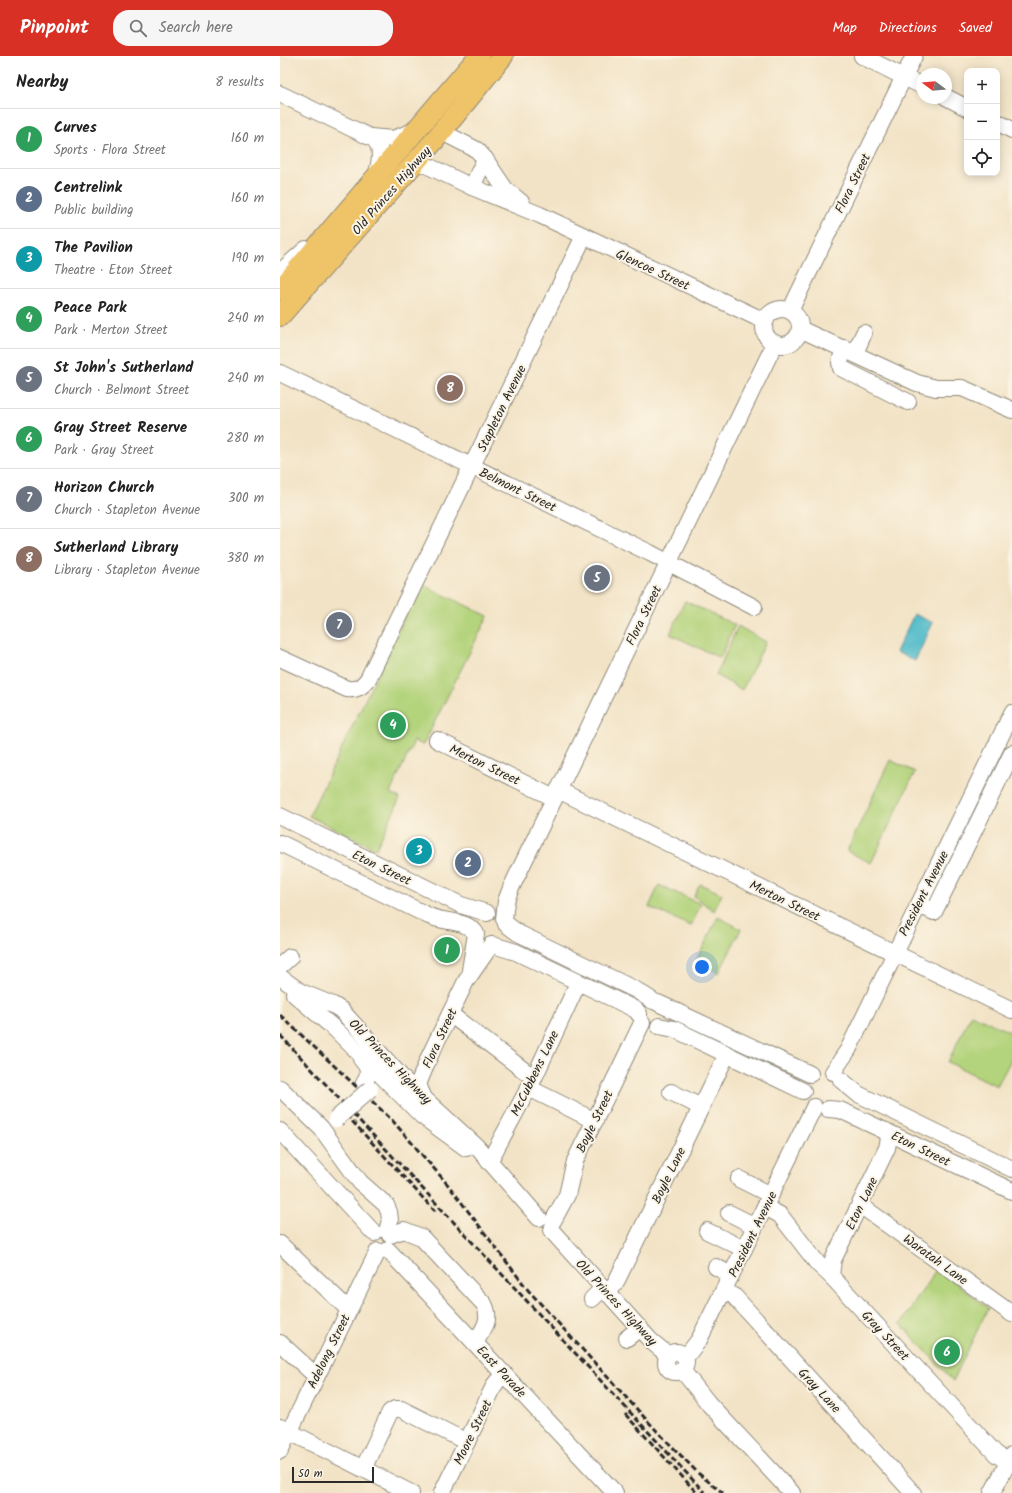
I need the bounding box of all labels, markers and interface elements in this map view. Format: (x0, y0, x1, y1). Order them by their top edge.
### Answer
search box (113, 10, 393, 46)
text: Pinpoint (20, 13, 89, 43)
text: Search here (159, 16, 233, 40)
icon: search (127, 17, 149, 39)
text: Map (832, 17, 857, 39)
text: Directions (879, 17, 937, 39)
text: Saved (959, 17, 992, 39)
north arrow (916, 68, 952, 104)
map controls (964, 68, 1000, 176)
button: + (964, 68, 1000, 104)
text: Nearby (16, 69, 68, 96)
text: 8 results (215, 72, 264, 93)
button: − (964, 104, 1000, 140)
text: Curves (54, 116, 97, 140)
text: 1 (27, 128, 31, 149)
text: 160 m (231, 128, 264, 149)
text: Sports · Flora Street (54, 140, 166, 161)
button: locate (964, 140, 1000, 176)
street label: Old Princes Highway (347, 141, 438, 240)
street label: Flora Street (830, 149, 877, 217)
text: Centrelink (54, 176, 122, 200)
text: 2 (25, 188, 33, 209)
text: 160 m (231, 188, 264, 209)
text: Public building (54, 200, 133, 221)
text: The Pavilion (54, 236, 133, 260)
street label: Glencoe Street (612, 244, 694, 297)
text: 3 (25, 248, 33, 269)
text: 190 m (232, 248, 264, 269)
text: Theatre · Eton Street (54, 260, 172, 281)
text: Peace Park (54, 296, 126, 320)
text: 4 (25, 308, 33, 329)
text: 240 m (227, 308, 264, 329)
text: Park · Merton Street (54, 320, 168, 341)
text: St John's Sutherland (54, 356, 193, 380)
street label: Stapleton Avenue (472, 361, 533, 456)
text: 5 (26, 368, 32, 389)
text: 240 m (227, 368, 264, 389)
pin: 8 (437, 373, 463, 403)
text: Church · Belmont Street (54, 380, 189, 401)
text: Gray Street Reserve (54, 416, 187, 440)
text: 6 (25, 428, 33, 449)
text: 280 m (227, 428, 264, 449)
text: Park · Gray Street (54, 440, 154, 461)
street label: Belmont Street (475, 463, 560, 519)
text: Horizon Church (54, 476, 154, 500)
text: 7 (26, 488, 32, 509)
text: 300 m (228, 488, 264, 509)
text: Church · Stapleton Avenue (54, 500, 200, 521)
text: Sutherland Library (54, 536, 178, 560)
text: 8 (25, 548, 33, 569)
text: 380 m (227, 548, 264, 569)
text: Library · Stapleton Avenue (54, 560, 200, 581)
pin: 5 (584, 563, 610, 593)
street label: Flora Street (621, 581, 668, 649)
pin: 7 (326, 610, 352, 640)
pin: 4 (380, 710, 406, 740)
street label: Merton Street (445, 739, 524, 792)
pin: 3 (406, 836, 432, 866)
street label: Eton Street (348, 845, 415, 892)
street label: President Avenue (894, 847, 955, 940)
pin: 2 (455, 848, 481, 878)
street label: Merton Street (745, 875, 824, 928)
pin: 1 (434, 935, 460, 965)
your location (692, 957, 712, 977)
street label: Flora Street (417, 1004, 464, 1072)
street label: Old Princes Highway (343, 1014, 437, 1110)
street label: McCubbens Lane (505, 1027, 565, 1120)
street label: Boyle Street (571, 1086, 620, 1157)
street label: Eton Street (887, 1126, 954, 1173)
street label: Boyle Lane (647, 1144, 692, 1207)
street label: Eton Lane (840, 1173, 884, 1234)
street label: President Avenue (723, 1188, 783, 1281)
street label: Waratah Lane (898, 1229, 972, 1291)
street label: Old Princes Highway (570, 1255, 663, 1352)
street label: Gray Street (856, 1306, 915, 1367)
street label: Adelong Street (302, 1310, 357, 1392)
pin: 6 (934, 1337, 960, 1367)
street label: East Parade (471, 1341, 531, 1403)
street label: Gray Lane (792, 1364, 846, 1419)
street label: Moore Street (448, 1396, 499, 1469)
scale bar (292, 1465, 374, 1484)
text: 50 m (298, 1465, 323, 1483)

